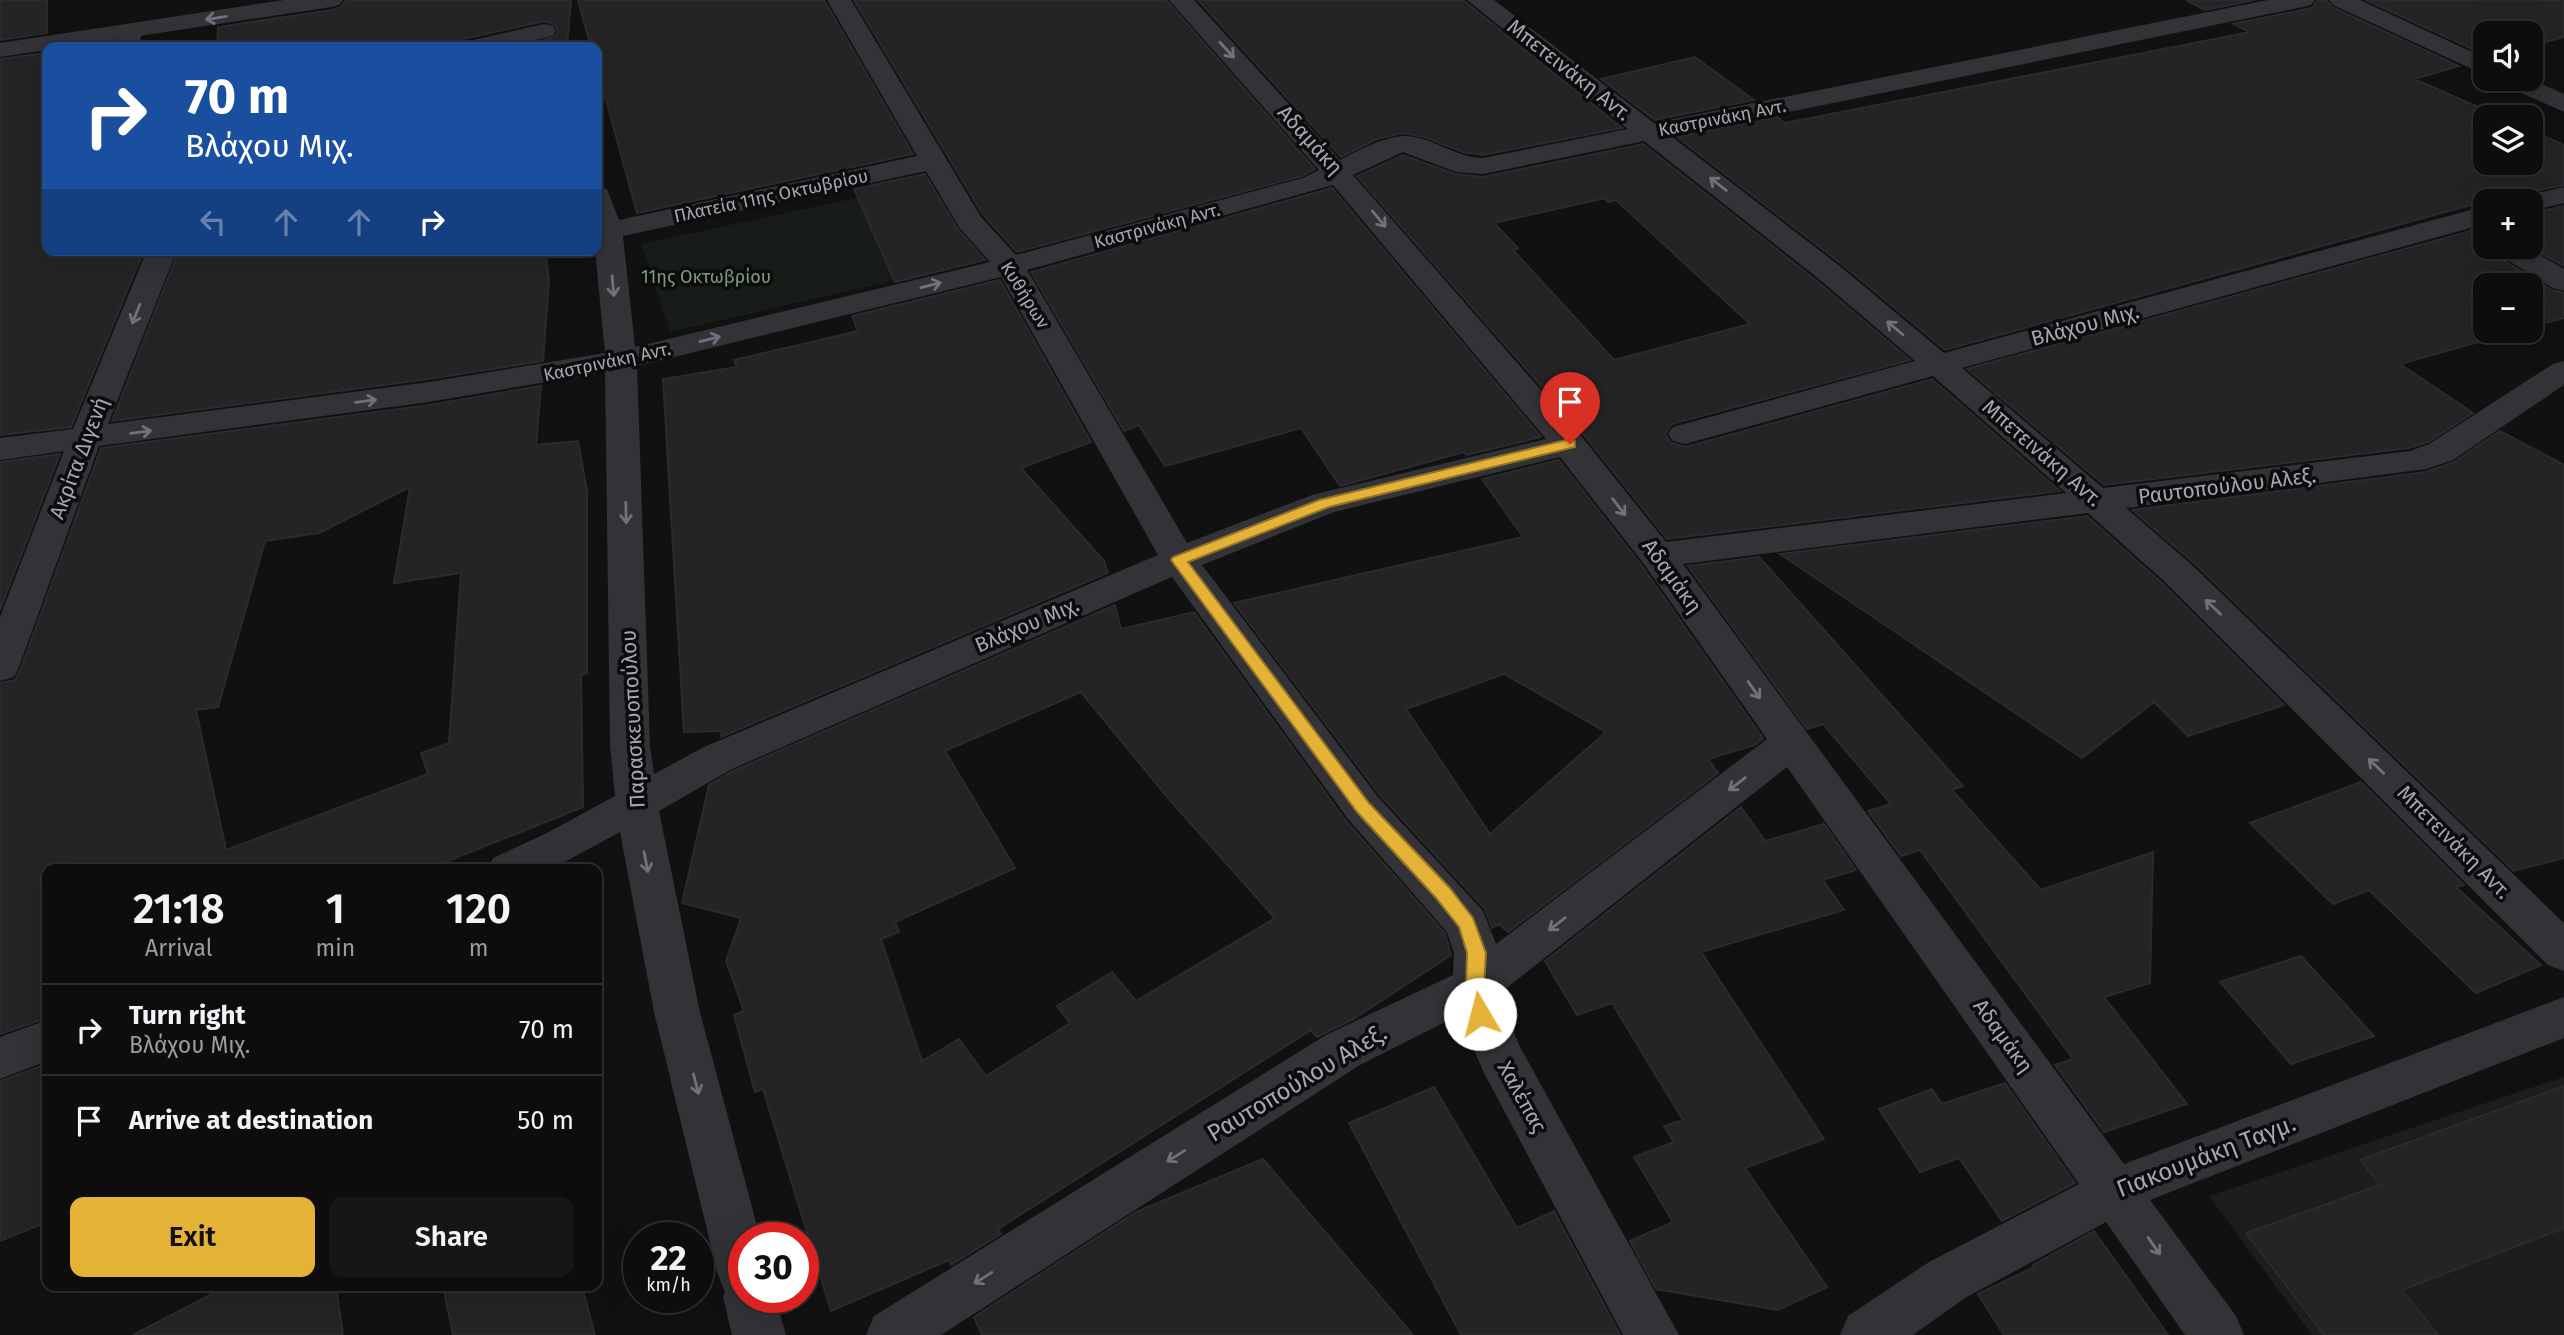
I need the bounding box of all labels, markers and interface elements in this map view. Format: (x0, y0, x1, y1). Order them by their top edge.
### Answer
one-way arrow (205, 12, 227, 25)
street label: Μπετεινάκη Αντ. (1502, 14, 1636, 126)
map controls (2473, 21, 2543, 343)
button: sound (2473, 21, 2543, 91)
one-way arrow (1219, 41, 1235, 59)
text: 70 m (185, 67, 289, 126)
icon: right (70, 70, 161, 161)
street label: Καστρινάκη Αντ. (1656, 95, 1788, 141)
street label: Αδαμάκη (1272, 100, 1348, 180)
button: layers (2473, 105, 2543, 175)
text: Βλάχου Μιχ. (185, 127, 354, 165)
street label: Πλατεία 11ης Οκτωβρίου (672, 165, 870, 227)
one-way arrow (1710, 177, 1728, 192)
button: + (2473, 189, 2543, 259)
street label: Καστρινάκη Αντ. (1092, 199, 1222, 253)
icon: left (194, 203, 232, 241)
icon: ahead (267, 203, 305, 241)
icon: ahead (340, 203, 378, 241)
icon: right (413, 203, 451, 241)
one-way arrow (1371, 210, 1387, 228)
street label: Κυθήρων (996, 257, 1054, 333)
park label: 11ης Οκτωβρίου (641, 266, 771, 288)
button: − (2473, 273, 2543, 343)
one-way arrow (607, 274, 620, 297)
one-way arrow (919, 278, 942, 292)
street label: Βλάχου Μιχ. (2028, 298, 2142, 352)
one-way arrow (129, 302, 142, 324)
one-way arrow (1887, 320, 1905, 336)
one-way arrow (698, 332, 721, 345)
street label: Καστρινάκη Αντ. (541, 338, 673, 386)
pin (1540, 372, 1600, 444)
icon: arrive (1551, 383, 1589, 421)
street label: Ακρίτα Διγενή (44, 393, 114, 523)
one-way arrow (354, 394, 377, 407)
street label: Μπετεινάκη Αντ. (1977, 394, 2107, 512)
one-way arrow (129, 425, 152, 438)
street label: Ραυτοπούλου Αλεξ. (2137, 462, 2317, 510)
one-way arrow (1612, 497, 1627, 515)
one-way arrow (619, 501, 633, 524)
street label: Αδαμάκη (1637, 534, 1707, 618)
street label: Βλάχου Μιχ. (971, 591, 1083, 659)
one-way arrow (2205, 598, 2222, 615)
street label: Παρασκευοπούλου (615, 629, 651, 809)
one-way arrow (1747, 680, 1761, 699)
one-way arrow (2368, 757, 2385, 774)
one-way arrow (1728, 777, 1747, 792)
street label: Μπετεινάκη Αντ. (2392, 780, 2516, 904)
one-way arrow (640, 850, 653, 873)
text: 21:18 (133, 884, 225, 934)
text: 1 (326, 884, 345, 934)
text: 120 (446, 884, 511, 934)
one-way arrow (1549, 916, 1567, 931)
text: Arrival (145, 934, 212, 962)
text: min (315, 934, 355, 962)
text: m (469, 934, 488, 962)
position arrow (1443, 977, 1517, 1051)
street label: Αδαμάκη (1968, 994, 2038, 1078)
text: Turn right (129, 1000, 246, 1031)
icon: right (70, 1011, 108, 1049)
text: 70 m (519, 1014, 574, 1045)
street label: Ραυτοπούλου Αλεξ. (1202, 1018, 1392, 1148)
text: Βλάχου Μιχ. (129, 1031, 250, 1059)
street label: Χαλέπας (1492, 1057, 1552, 1137)
one-way arrow (690, 1072, 703, 1095)
icon: arrive (70, 1102, 108, 1140)
text: Arrive at destination (129, 1105, 373, 1136)
text: 50 m (517, 1105, 574, 1136)
street label: Γιακουμάκη Ταγμ. (2113, 1109, 2299, 1203)
one-way arrow (1166, 1150, 1186, 1164)
button: Exit (70, 1197, 315, 1277)
button: Share (329, 1197, 574, 1277)
speed limit sign: 30 (728, 1222, 819, 1313)
one-way arrow (2147, 1236, 2161, 1255)
text: 22 (650, 1237, 687, 1279)
one-way arrow (974, 1271, 994, 1285)
text: km/h (646, 1274, 691, 1296)

